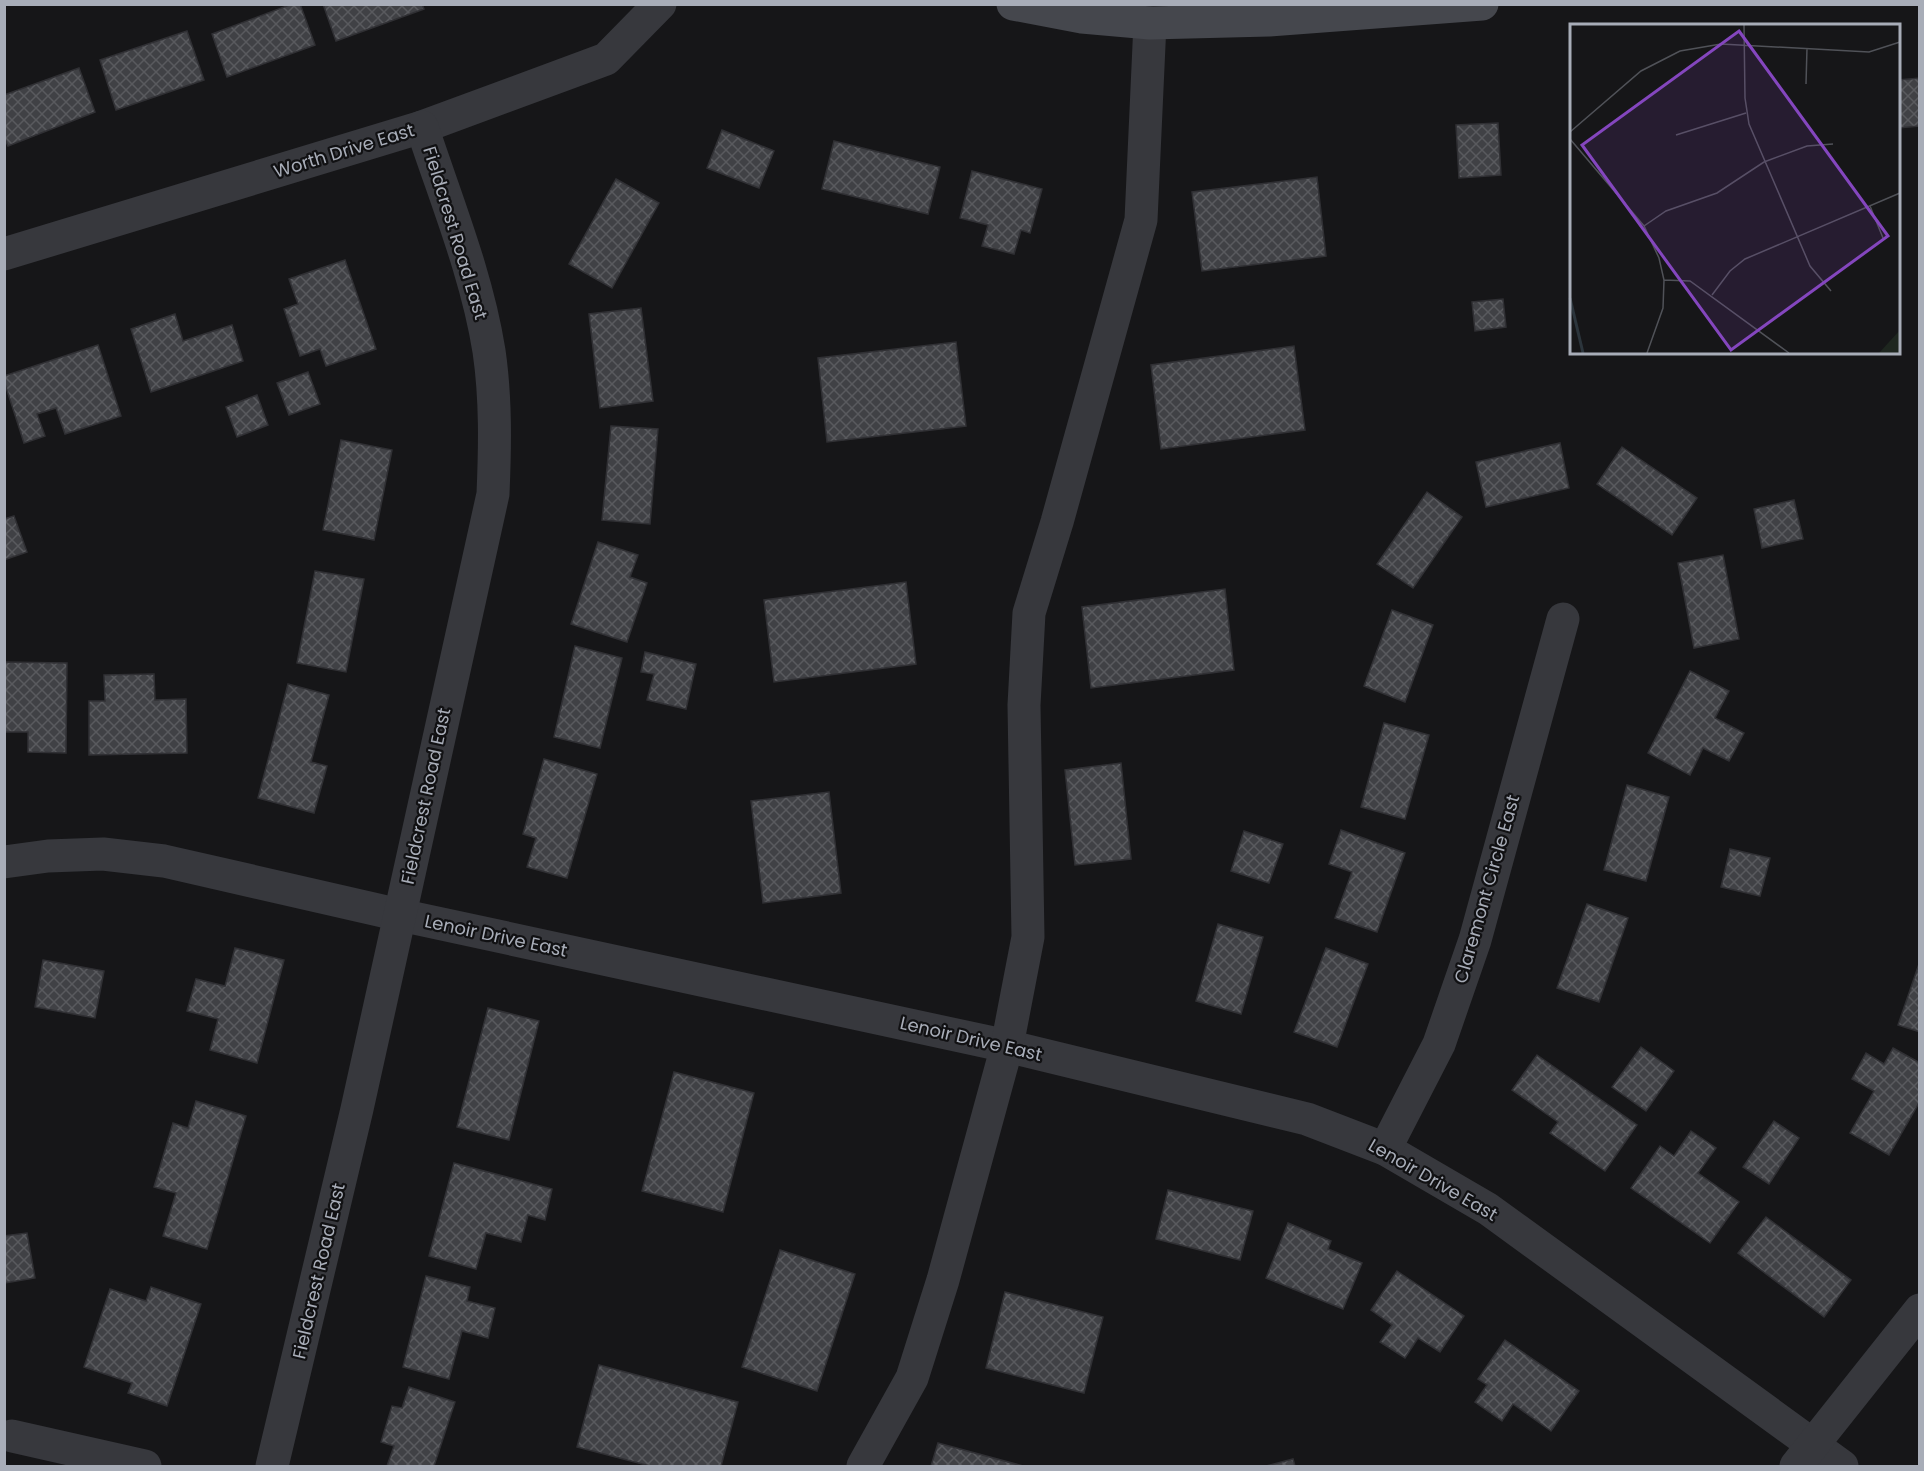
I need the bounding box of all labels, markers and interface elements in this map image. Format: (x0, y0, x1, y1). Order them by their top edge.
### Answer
inset map (1570, 24, 1900, 354)
street label: Worth Drive East (270, 117, 417, 184)
street label: Fieldcrest Road East (417, 143, 494, 322)
street label: Fieldcrest Road East (395, 705, 456, 886)
street label: Claremont Circle East (1448, 792, 1525, 986)
street label: Lenoir Drive East (422, 908, 570, 963)
street label: Lenoir Drive East (898, 1010, 1045, 1067)
street label: Lenoir Drive East (1364, 1132, 1502, 1227)
street label: Fieldcrest Road East (286, 1180, 351, 1361)

